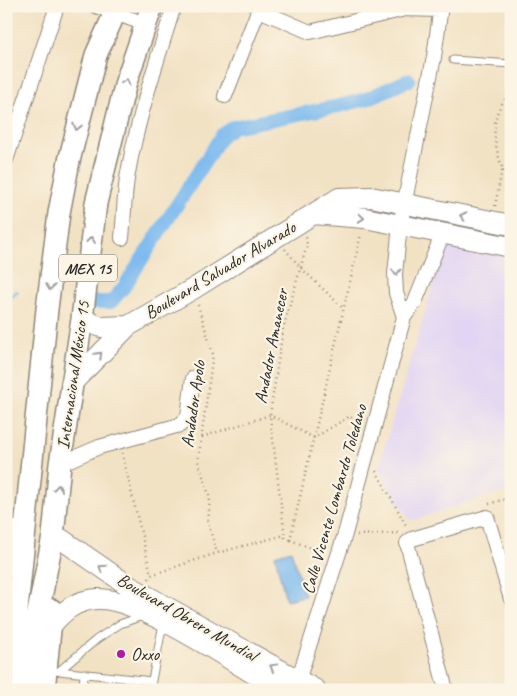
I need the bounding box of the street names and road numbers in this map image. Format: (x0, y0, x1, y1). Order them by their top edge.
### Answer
street label: Boulevard Salvador Alvarado (141, 215, 301, 324)
road number: MEX 15 (59, 254, 117, 282)
street label: Andador Amanecer (249, 285, 293, 405)
street label: Internacional México 15 (52, 299, 94, 450)
street label: Andador Apolo (176, 357, 210, 449)
street label: Calle Vicente Lombardo Toledano (296, 400, 372, 596)
street label: Boulevard Obrero Mundial (113, 568, 263, 667)

